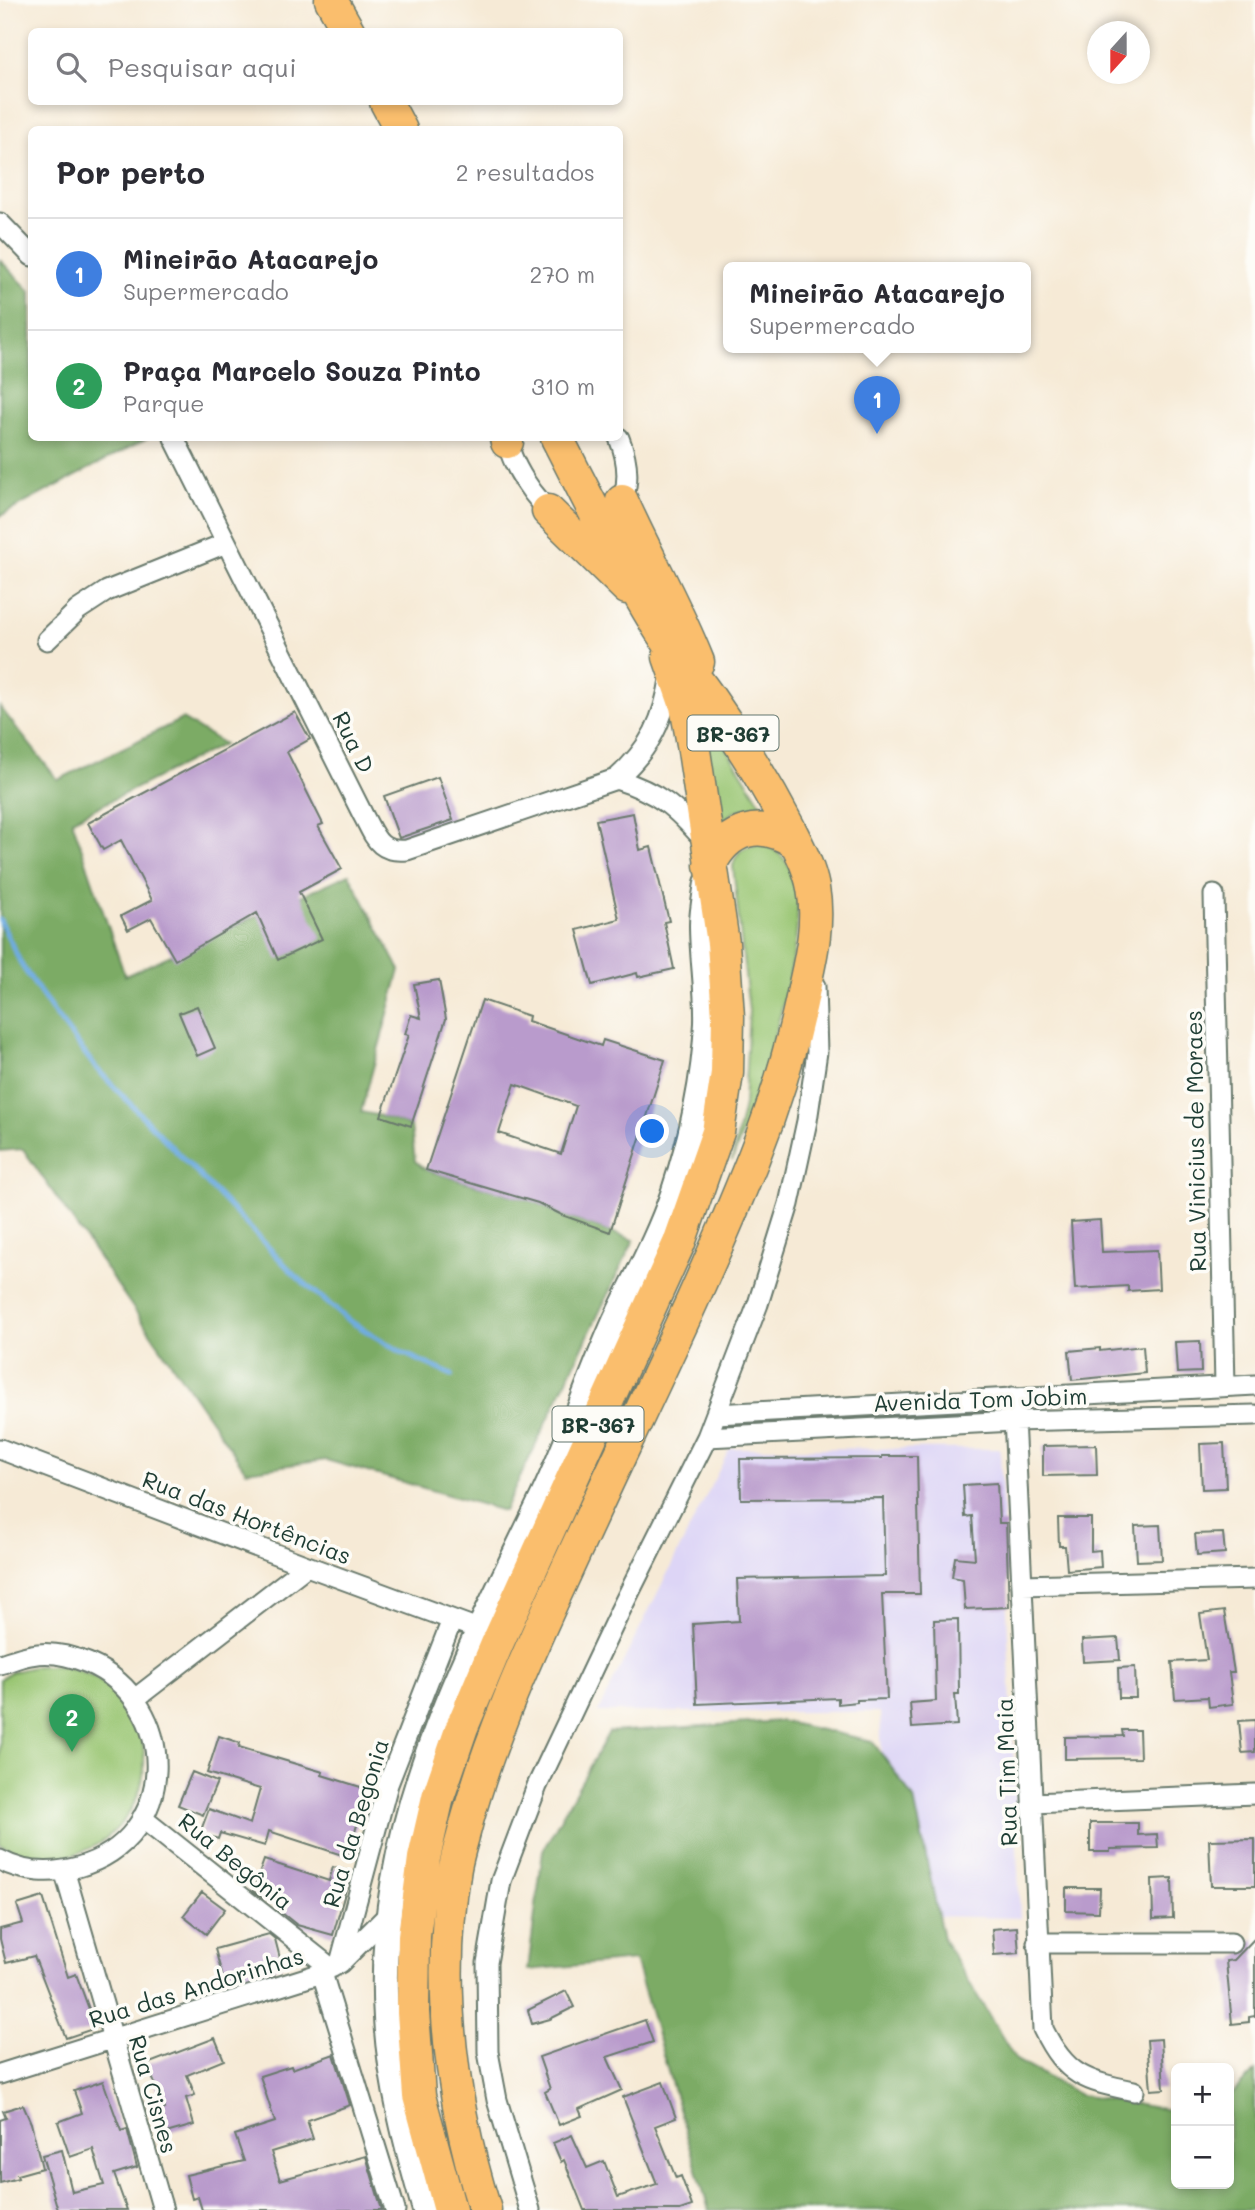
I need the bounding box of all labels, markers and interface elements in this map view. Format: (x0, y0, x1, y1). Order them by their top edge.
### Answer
north arrow (1087, 21, 1150, 84)
search box (28, 28, 623, 105)
icon: search (52, 48, 90, 86)
text: Pesquisar aqui (108, 50, 297, 84)
text: Por perto (56, 152, 205, 192)
text: 2 resultados (456, 157, 595, 187)
text: Mineirão Atacarejo (123, 242, 378, 276)
text: 1 (74, 259, 84, 289)
text: 270 m (530, 259, 595, 289)
popup (723, 262, 1031, 353)
text: Supermercado (123, 276, 289, 306)
text: Mineirão Atacarejo (749, 276, 1005, 310)
text: Supermercado (749, 310, 915, 340)
text: Praça Marcelo Souza Pinto (123, 354, 481, 388)
text: 2 (73, 371, 85, 401)
text: 310 m (531, 371, 595, 401)
pin: 1 (854, 376, 900, 434)
text: Parque (123, 388, 205, 418)
street label: Rua D (326, 706, 382, 778)
road number: BR-367 (688, 716, 778, 750)
street label: Rua Vinicius de Moraes (1178, 1010, 1212, 1272)
your location (635, 1114, 669, 1148)
street label: Avenida Tom Jobim (872, 1380, 1088, 1418)
road number: BR-367 (552, 1406, 644, 1442)
street label: Rua das Hortências (138, 1463, 356, 1571)
pin: 2 (49, 1694, 95, 1752)
street label: Rua Tim Maia (988, 1697, 1024, 1847)
street label: Rua da Begonia (315, 1735, 395, 1911)
street label: Rua Begônia (173, 1806, 299, 1916)
street label: Rua das Andorinhas (85, 1940, 307, 2034)
street label: Rua Cisnes (123, 2031, 185, 2157)
map controls (1171, 2063, 1234, 2189)
button: + (1171, 2063, 1234, 2126)
button: − (1171, 2126, 1234, 2189)

